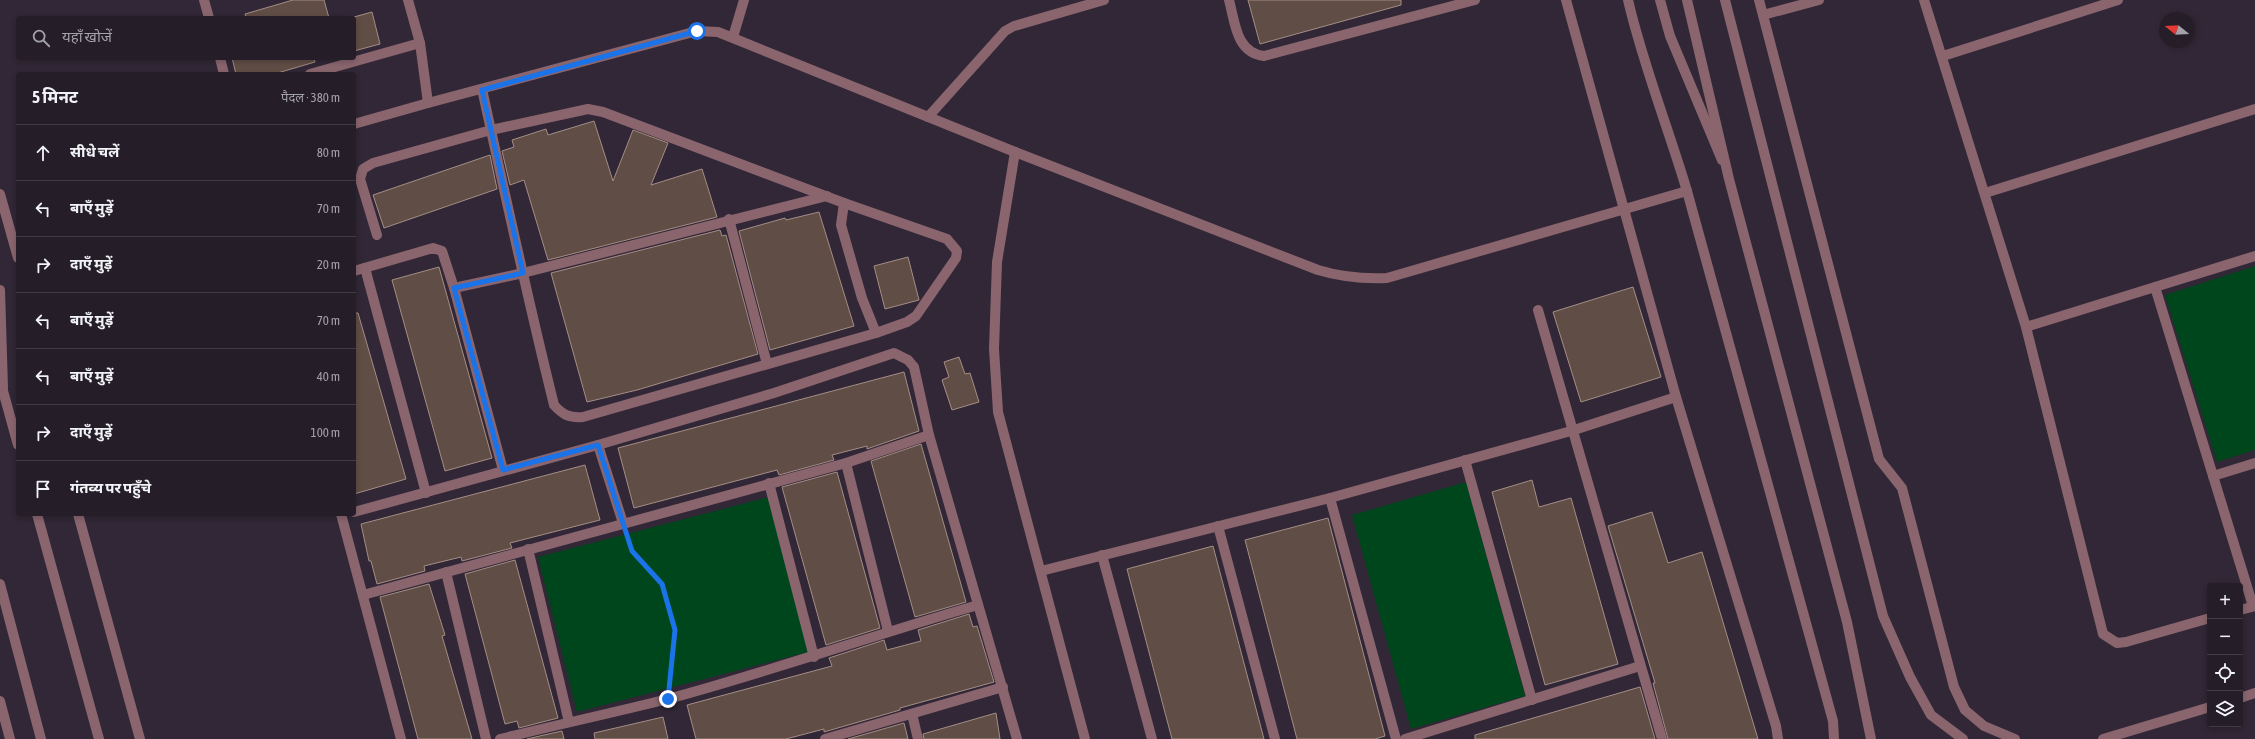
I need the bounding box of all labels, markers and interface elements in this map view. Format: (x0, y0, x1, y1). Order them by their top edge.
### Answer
north arrow (2159, 12, 2195, 48)
search box (16, 16, 356, 60)
route start (688, 22, 706, 40)
icon: search (30, 27, 52, 49)
text: यहाँ खोजें (62, 28, 112, 45)
text: 5 मिनट (32, 87, 78, 107)
text: पैदल · 380 m (281, 90, 340, 105)
icon: ahead (32, 142, 54, 164)
text: सीधे चलें (70, 143, 119, 160)
text: 80 m (317, 145, 340, 160)
icon: left (32, 198, 54, 220)
text: बाएँ मुड़ें (70, 199, 113, 216)
text: 70 m (317, 201, 340, 216)
icon: right (32, 254, 54, 276)
text: दाएँ मुड़ें (70, 255, 112, 272)
text: 20 m (317, 257, 340, 272)
icon: left (32, 310, 54, 332)
text: बाएँ मुड़ें (70, 311, 113, 328)
text: 70 m (317, 313, 340, 328)
icon: left (32, 366, 54, 388)
text: बाएँ मुड़ें (70, 367, 113, 384)
text: 40 m (317, 369, 340, 384)
icon: right (32, 422, 54, 444)
text: दाएँ मुड़ें (70, 423, 112, 440)
text: 100 m (311, 425, 340, 440)
icon: arrive (32, 478, 54, 500)
text: गंतव्य पर पहुँचे (70, 479, 151, 496)
map controls (2207, 583, 2243, 727)
button: + (2207, 583, 2243, 619)
button: − (2207, 619, 2243, 655)
button: locate (2207, 655, 2243, 691)
route end (659, 690, 677, 708)
button: layers (2207, 691, 2243, 727)

